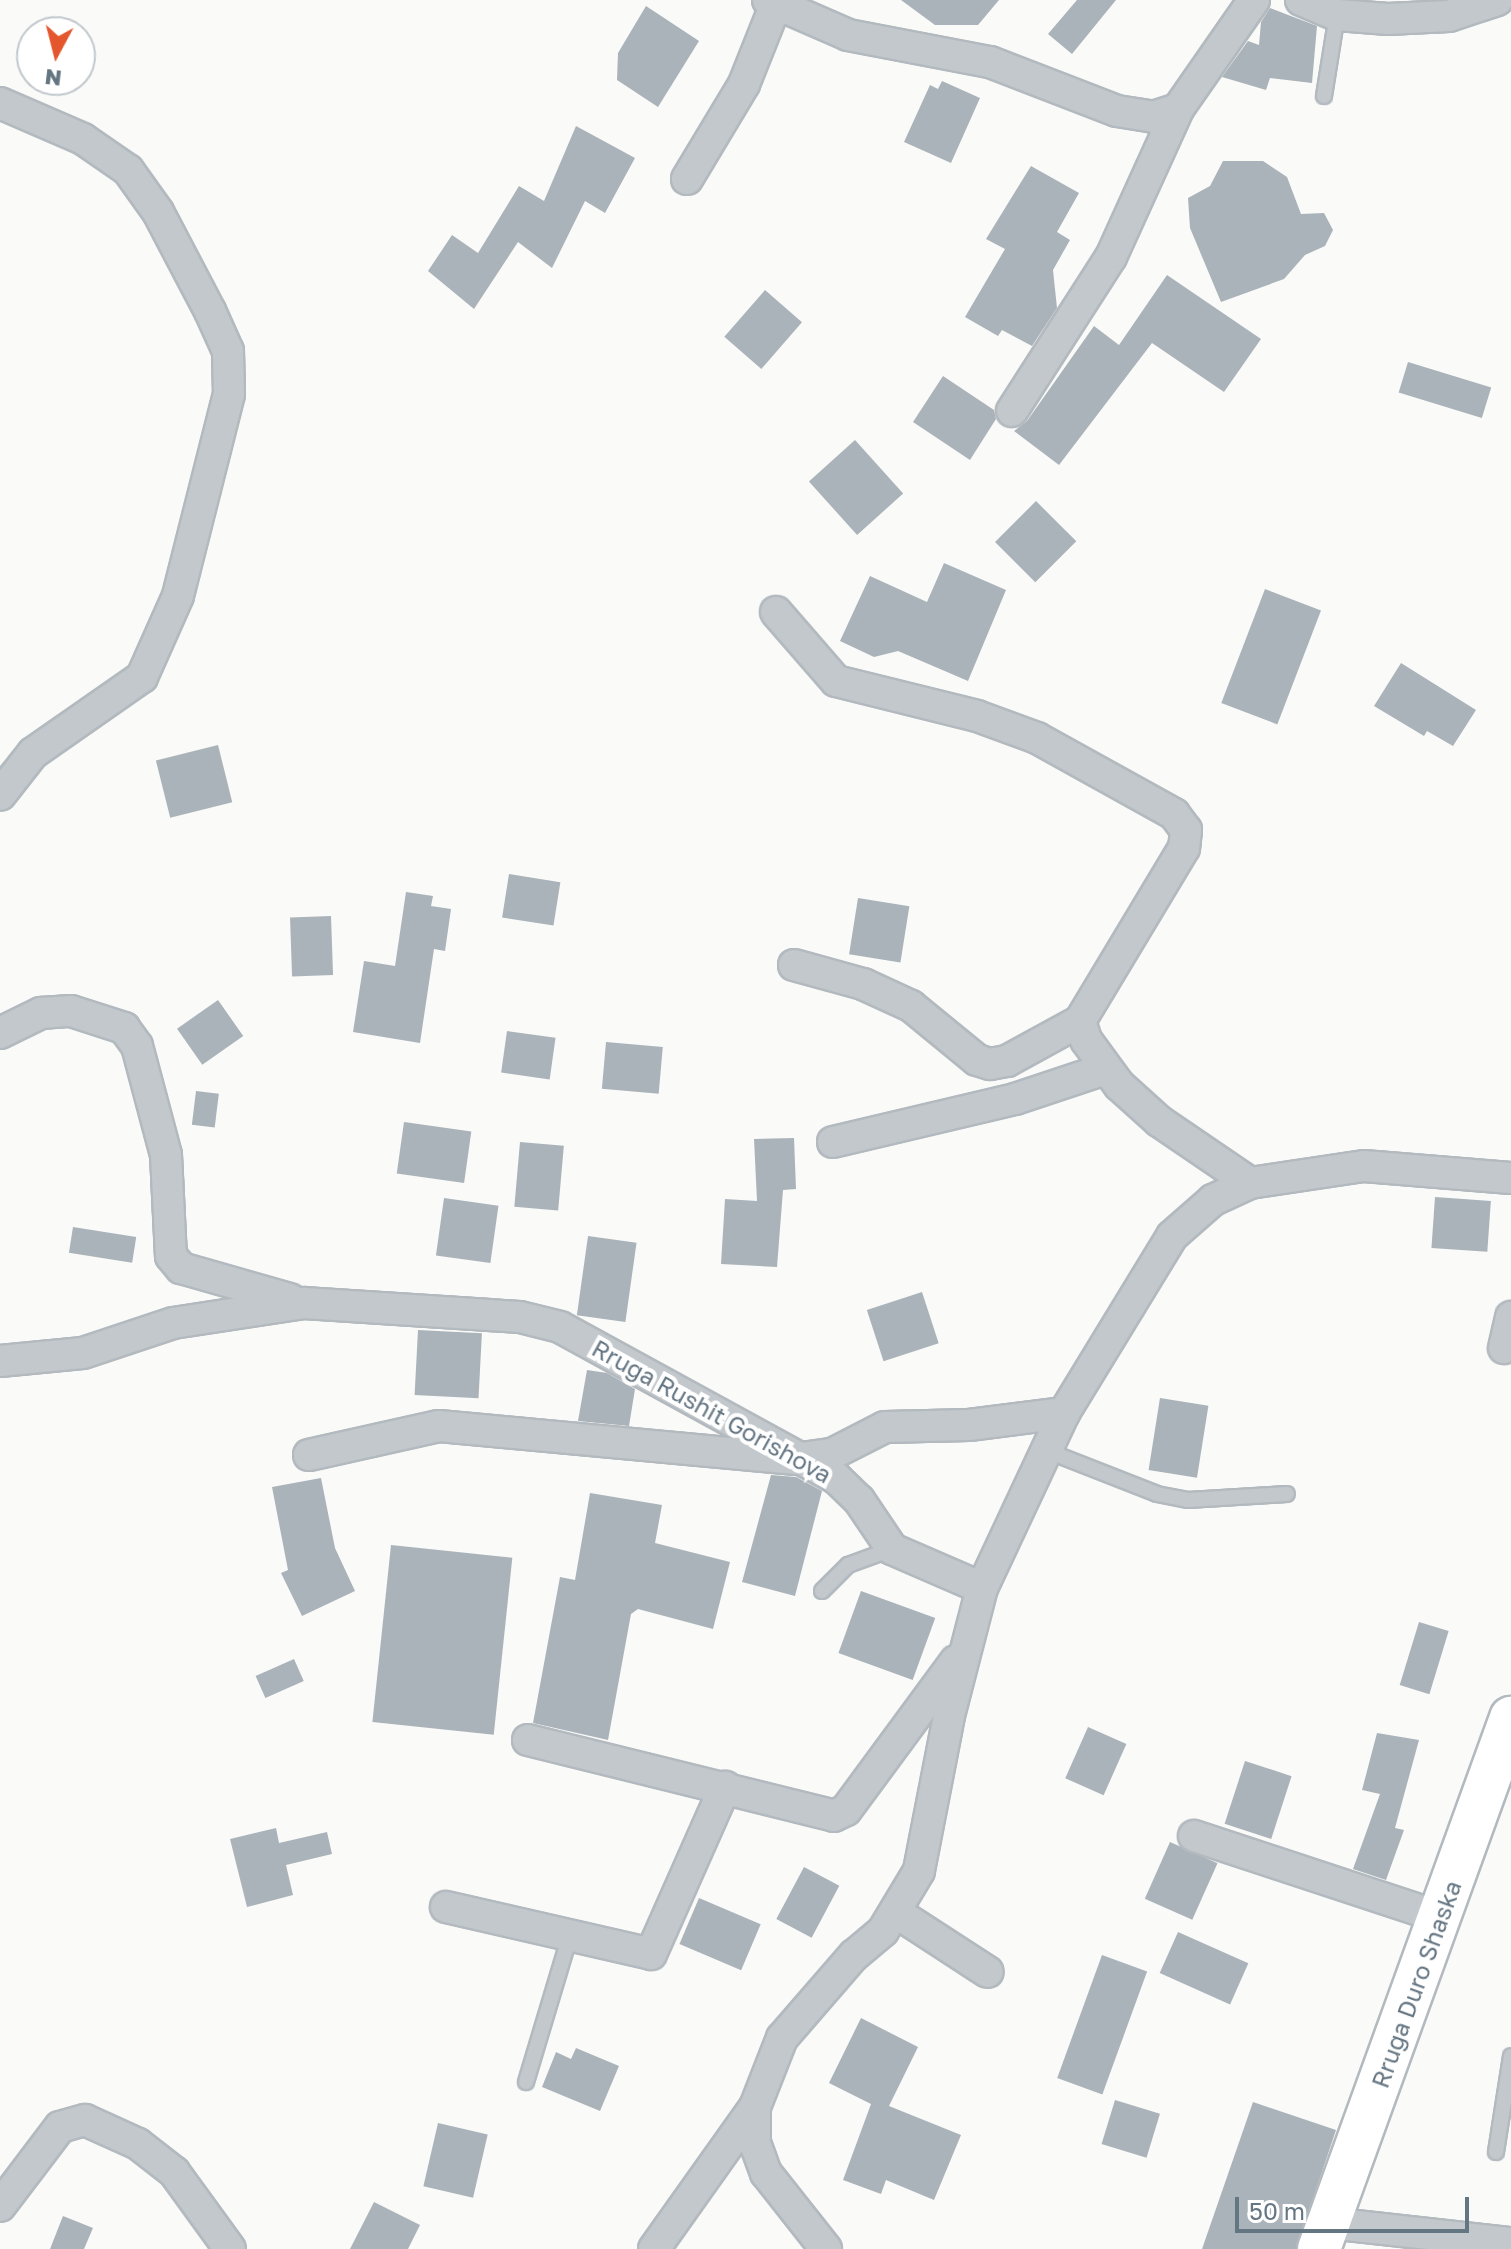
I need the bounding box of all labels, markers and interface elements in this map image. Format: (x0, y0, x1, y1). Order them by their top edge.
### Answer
north arrow (16, 16, 96, 96)
text: N (43, 64, 63, 93)
street label: Rruga Rushit Gorishova (587, 1333, 837, 1489)
street label: Rruga Duro Shaska (1365, 1876, 1467, 2092)
scale bar (1239, 2181, 1473, 2231)
text: 50 m (1249, 2196, 1305, 2225)

